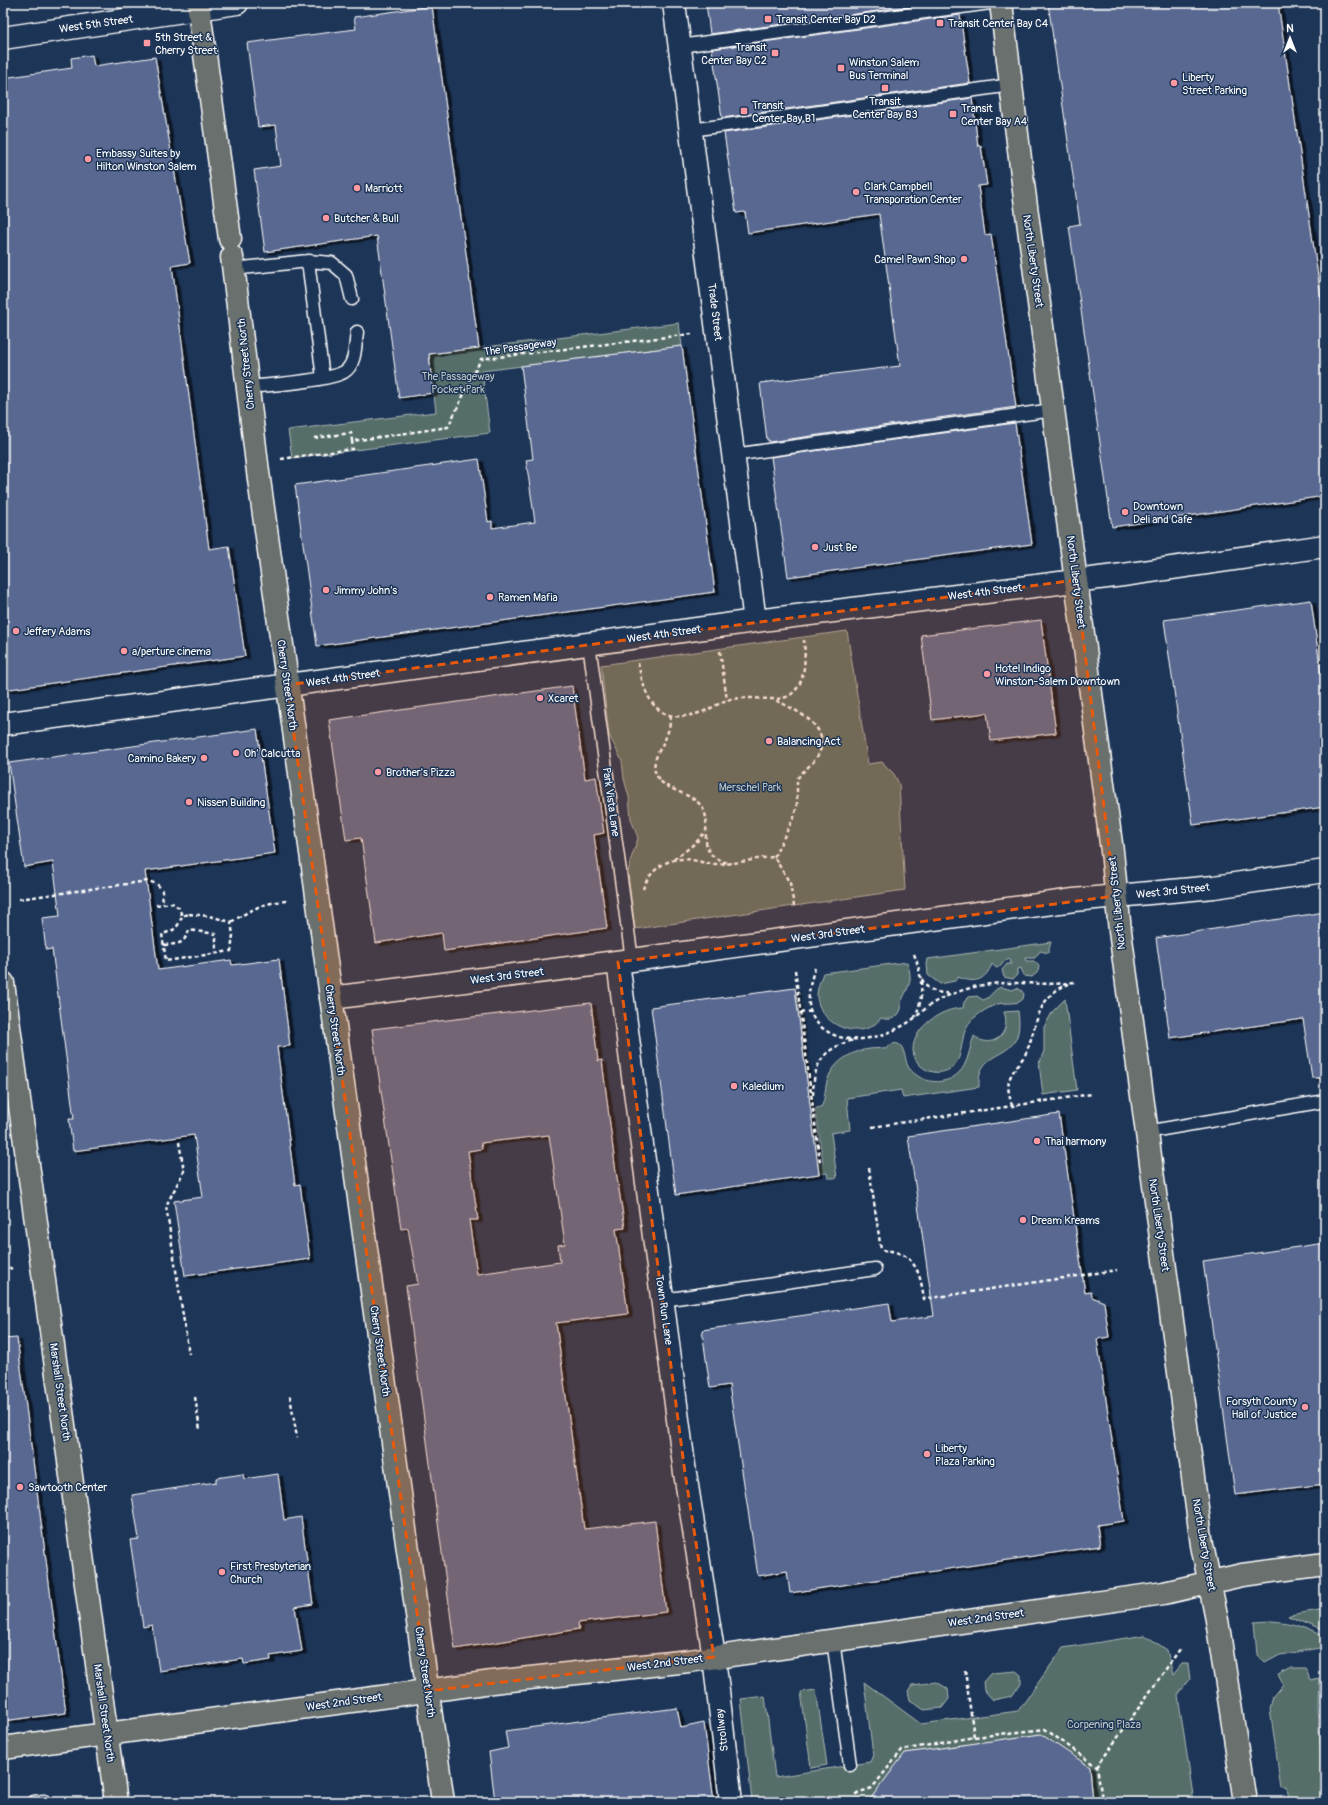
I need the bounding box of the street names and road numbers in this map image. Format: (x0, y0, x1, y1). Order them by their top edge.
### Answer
street label: West 5th Street (58, 12, 134, 36)
street label: North Liberty Street (1020, 214, 1046, 309)
street label: Trade Street (705, 282, 725, 342)
street label: Cherry Street North (235, 318, 257, 410)
street label: The Passageway (483, 335, 557, 359)
street label: North Liberty Street (1064, 535, 1088, 630)
street label: West 4th Street (947, 581, 1023, 603)
street label: West 4th Street (626, 622, 702, 646)
street label: Cherry Street North (274, 639, 300, 731)
street label: West 4th Street (305, 666, 381, 690)
street label: Park Vista Lane (600, 767, 622, 838)
street label: North Liberty Street (1106, 855, 1128, 950)
street label: West 3rd Street (1136, 881, 1211, 901)
street label: West 3rd Street (790, 922, 866, 946)
street label: West 3rd Street (469, 965, 545, 987)
street label: Cherry Street North (322, 984, 348, 1076)
street label: North Liberty Street (1146, 1178, 1172, 1273)
street label: Town Run Lane (653, 1274, 675, 1346)
street label: Cherry Street North (367, 1305, 393, 1397)
street label: Marshall Street North (47, 1342, 73, 1442)
street label: North Liberty Street (1189, 1498, 1219, 1593)
street label: West 2nd Street (947, 1606, 1025, 1630)
street label: Cherry Street North (412, 1626, 438, 1718)
street label: West 2nd Street (626, 1652, 704, 1674)
street label: Marshall Street North (91, 1663, 117, 1763)
street label: West 2nd Street (305, 1690, 383, 1714)
street label: Strollway (713, 1708, 731, 1752)

